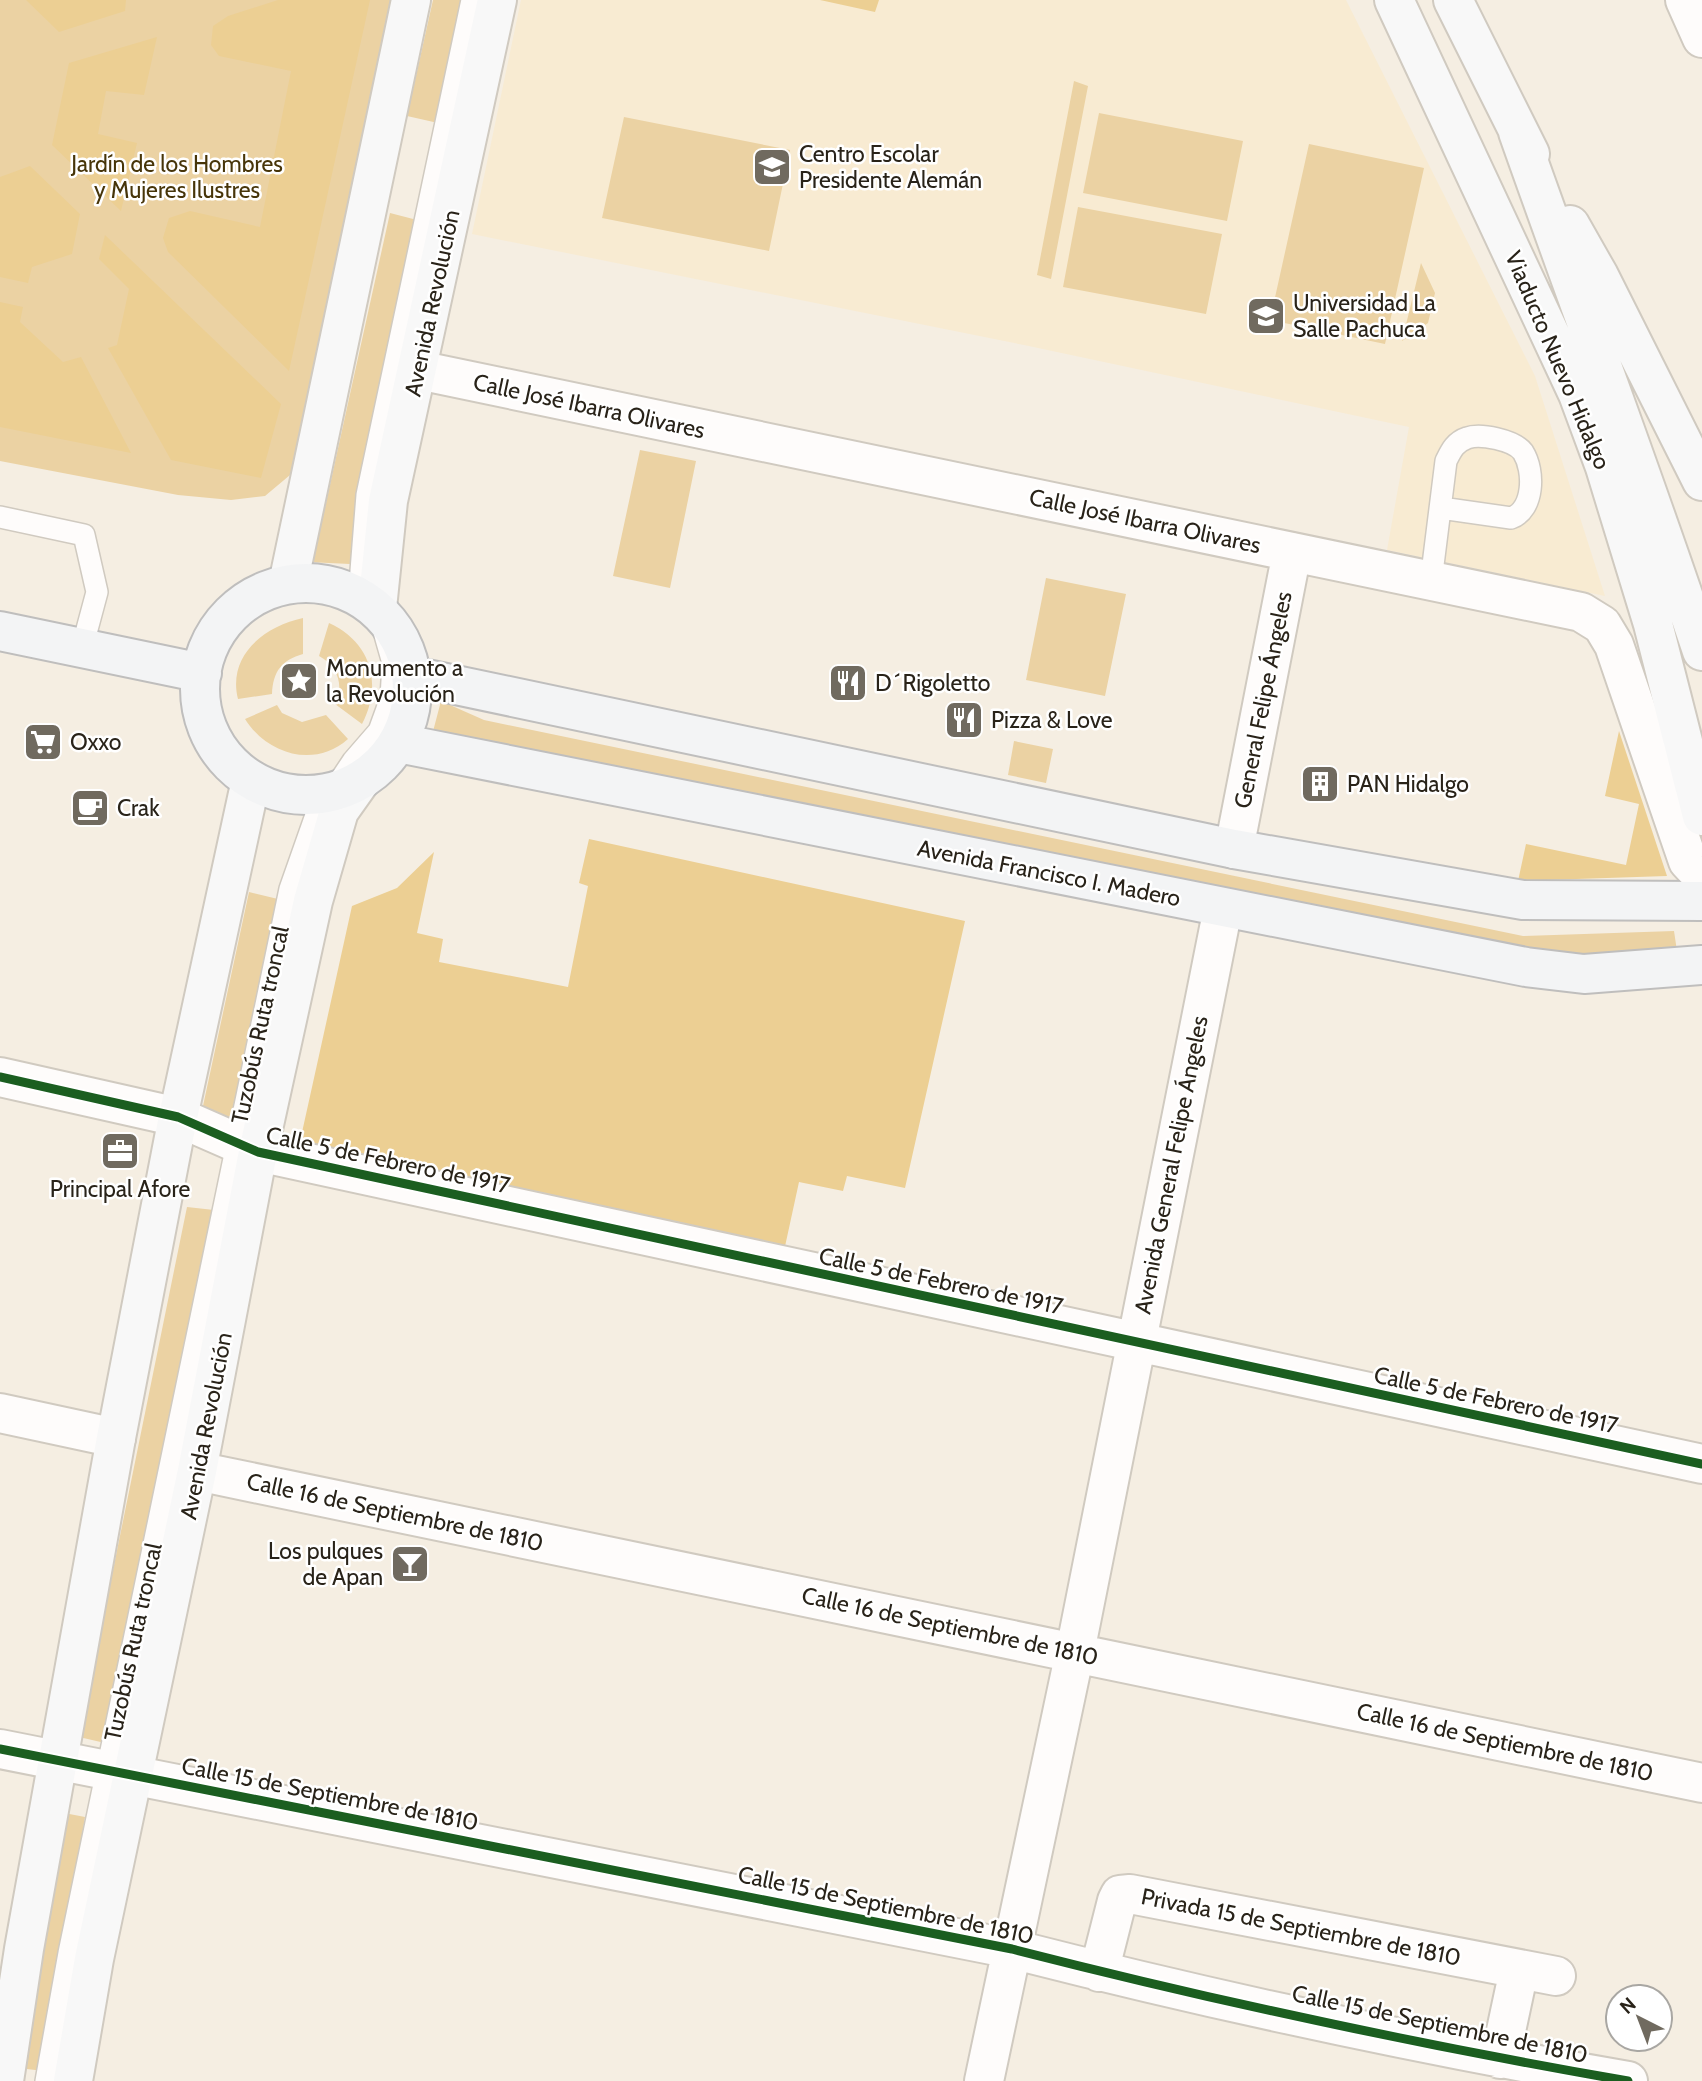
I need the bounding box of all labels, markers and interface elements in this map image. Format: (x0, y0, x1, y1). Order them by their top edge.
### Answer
place label: Centro Escolar Presidente Alemán (799, 140, 982, 194)
school or university icon: Centro Escolar Presidente Alemán (751, 146, 793, 188)
park label: Jardín de los Hombres y Mujeres Ilustres (70, 150, 283, 204)
street label: Avenida Revolución (399, 207, 465, 399)
street label: Viaducto Nuevo Hidalgo (1499, 247, 1617, 473)
place label: Universidad La Salle Pachuca (1293, 289, 1436, 343)
school or university icon: Universidad La Salle Pachuca (1245, 295, 1287, 337)
street label: Calle José Ibarra Olivares (471, 368, 707, 444)
street label: Calle José Ibarra Olivares (1027, 483, 1263, 559)
street label: General Felipe Ángeles (1227, 589, 1298, 811)
place label: Monumento a la Revolución (326, 654, 463, 708)
place icon: Monumento a la Revolución (278, 660, 320, 702)
restaurant icon: D´Rigoletto (827, 662, 869, 704)
place label: D´Rigoletto (875, 669, 990, 697)
restaurant icon: Pizza & Love (943, 699, 985, 741)
place label: Pizza & Love (991, 706, 1113, 734)
supermarket icon: Oxxo (22, 721, 64, 763)
place label: Oxxo (70, 728, 122, 756)
building icon: PAN Hidalgo (1299, 763, 1341, 805)
place label: PAN Hidalgo (1347, 770, 1469, 798)
cafe icon: Crak (69, 787, 111, 829)
place label: Crak (117, 794, 160, 822)
street label: Avenida Francisco I. Madero (915, 834, 1183, 912)
street label: Tuzobús Ruta troncal (225, 923, 295, 1127)
street label: Avenida General Felipe Ángeles (1127, 1013, 1214, 1316)
street label: Calle 5 de Febrero de 1917 (263, 1120, 513, 1200)
office icon: Principal Afore (99, 1130, 141, 1172)
place label: Principal Afore (50, 1175, 190, 1203)
street label: Calle 5 de Febrero de 1917 (816, 1241, 1066, 1321)
street label: Avenida Revolución (174, 1330, 238, 1522)
street label: Calle 5 de Febrero de 1917 (1371, 1360, 1621, 1440)
street label: Calle 16 de Septiembre de 1810 (244, 1467, 546, 1557)
place label: Los pulques de Apan (268, 1537, 383, 1591)
street label: Tuzobús Ruta troncal (98, 1540, 168, 1744)
bar icon: Los pulques de Apan (389, 1543, 431, 1585)
street label: Calle 16 de Septiembre de 1810 (799, 1581, 1101, 1671)
street label: Calle 16 de Septiembre de 1810 (1354, 1697, 1656, 1787)
street label: Calle 15 de Septiembre de 1810 (179, 1751, 481, 1837)
street label: Calle 15 de Septiembre de 1810 (736, 1860, 1036, 1950)
street label: Privada 15 de Septiembre de 1810 (1139, 1882, 1463, 1972)
street label: Calle 15 de Septiembre de 1810 (1290, 1979, 1590, 2069)
north arrow (1604, 1983, 1674, 2053)
text: N (1615, 1993, 1641, 2019)

